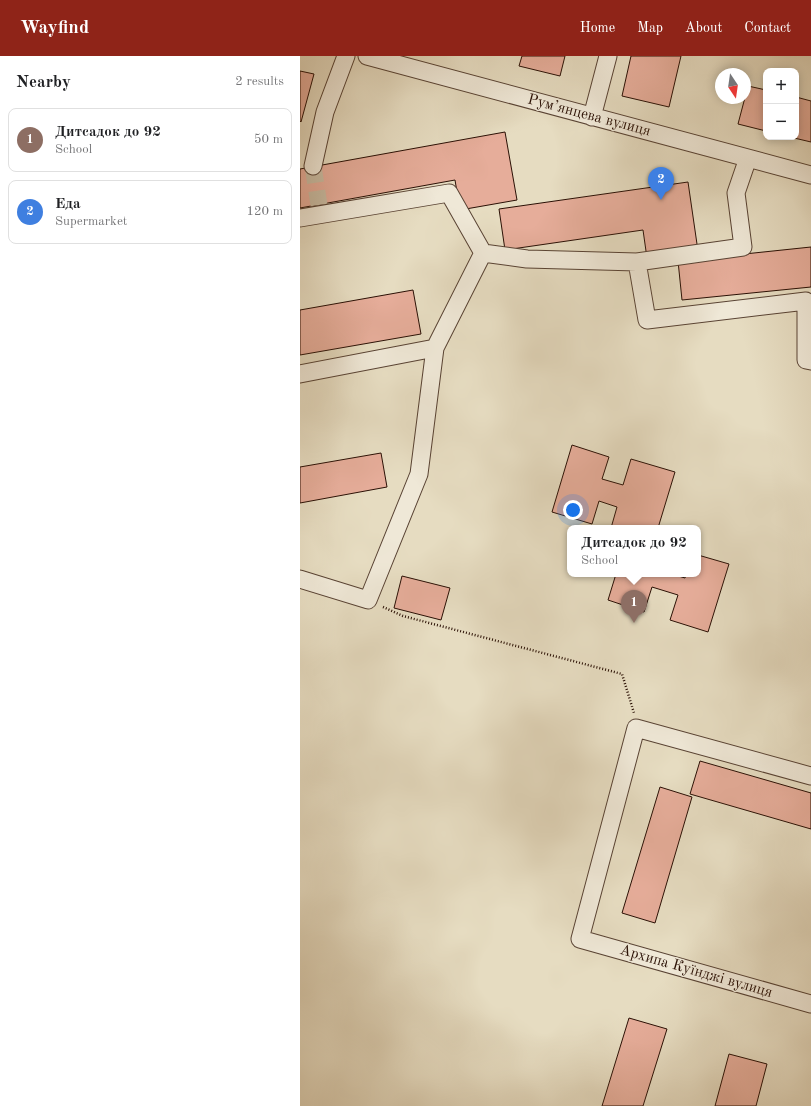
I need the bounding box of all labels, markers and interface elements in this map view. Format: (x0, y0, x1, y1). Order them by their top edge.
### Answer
text: Wayfind (20, 19, 89, 38)
text: Home (580, 21, 615, 35)
text: Map (637, 21, 663, 35)
text: About (685, 21, 722, 35)
text: Contact (744, 21, 791, 35)
north arrow (715, 68, 751, 104)
map controls (763, 68, 799, 140)
button: + (763, 68, 799, 104)
text: Nearby (16, 74, 71, 91)
text: 2 results (235, 75, 284, 88)
street label: Рум’янцева вулиця (526, 92, 652, 140)
button: − (763, 104, 799, 140)
text: Дитсадок до 92 (55, 125, 161, 140)
text: 1 (26, 133, 34, 146)
text: 50 m (254, 133, 283, 146)
text: School (55, 143, 92, 156)
pin: 2 (648, 167, 674, 200)
text: Еда (55, 197, 81, 212)
text: 2 (26, 205, 34, 218)
text: 120 m (246, 205, 283, 218)
text: Supermarket (55, 215, 127, 228)
your location (563, 500, 583, 520)
popup (567, 525, 701, 577)
text: Дитсадок до 92 (581, 536, 687, 551)
text: School (581, 554, 618, 567)
pin: 1 (621, 590, 647, 623)
street label: Архипа Куїнджі вулиця (618, 943, 774, 1001)

